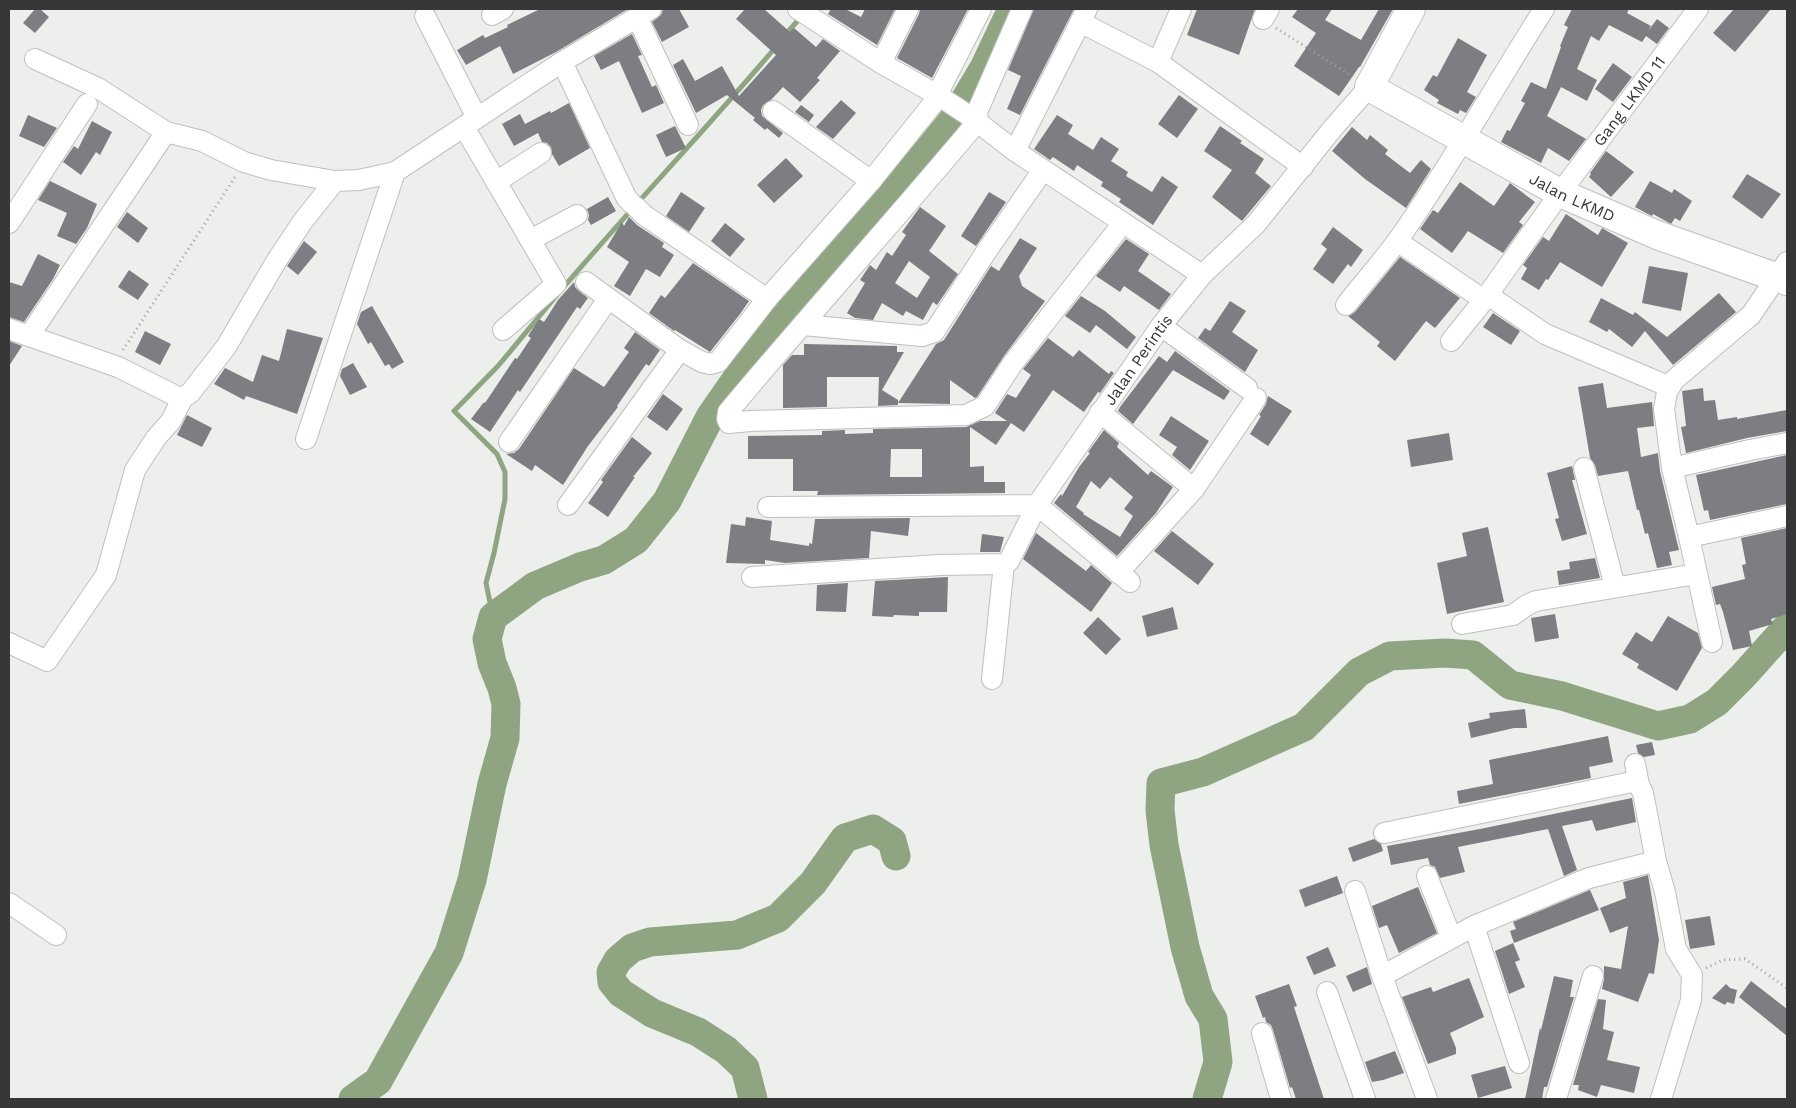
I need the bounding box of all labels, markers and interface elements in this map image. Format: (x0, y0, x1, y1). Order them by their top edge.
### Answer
street label: Gang LKMD 11 (1589, 52, 1669, 150)
street label: Jalan LKMD (1526, 169, 1618, 225)
street label: Jalan Perintis (1100, 310, 1176, 409)

